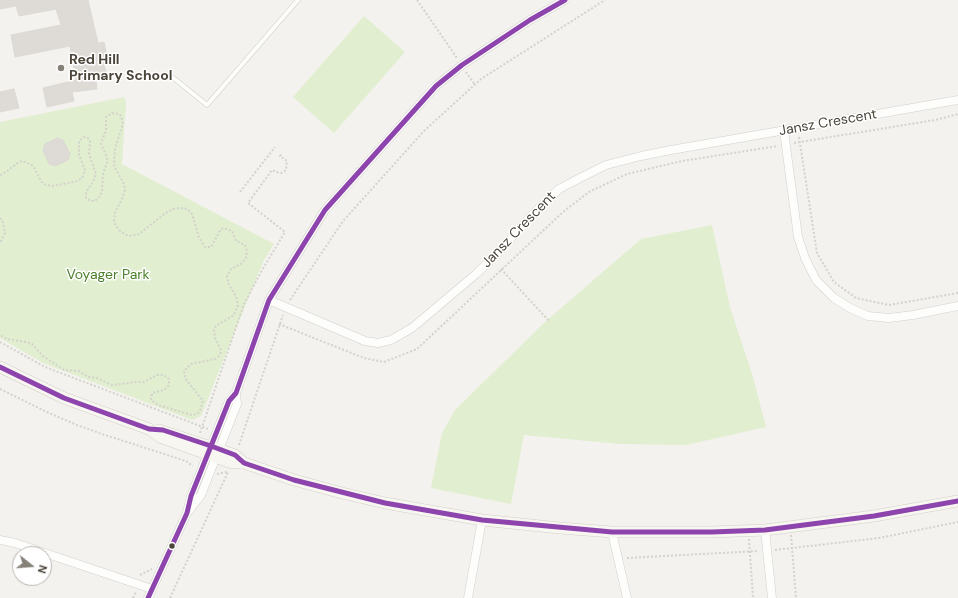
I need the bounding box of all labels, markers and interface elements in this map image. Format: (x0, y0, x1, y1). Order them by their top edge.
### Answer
place label: Red Hill Primary School (69, 52, 172, 84)
marker: Red Hill Primary School (56, 63, 66, 73)
street label: Jansz Crescent (778, 106, 878, 140)
street label: Jansz Crescent (478, 188, 560, 272)
park label: Voyager Park (66, 267, 150, 283)
unlabelled marker (167, 541, 177, 551)
north arrow (12, 546, 52, 586)
text: N (35, 563, 50, 575)

